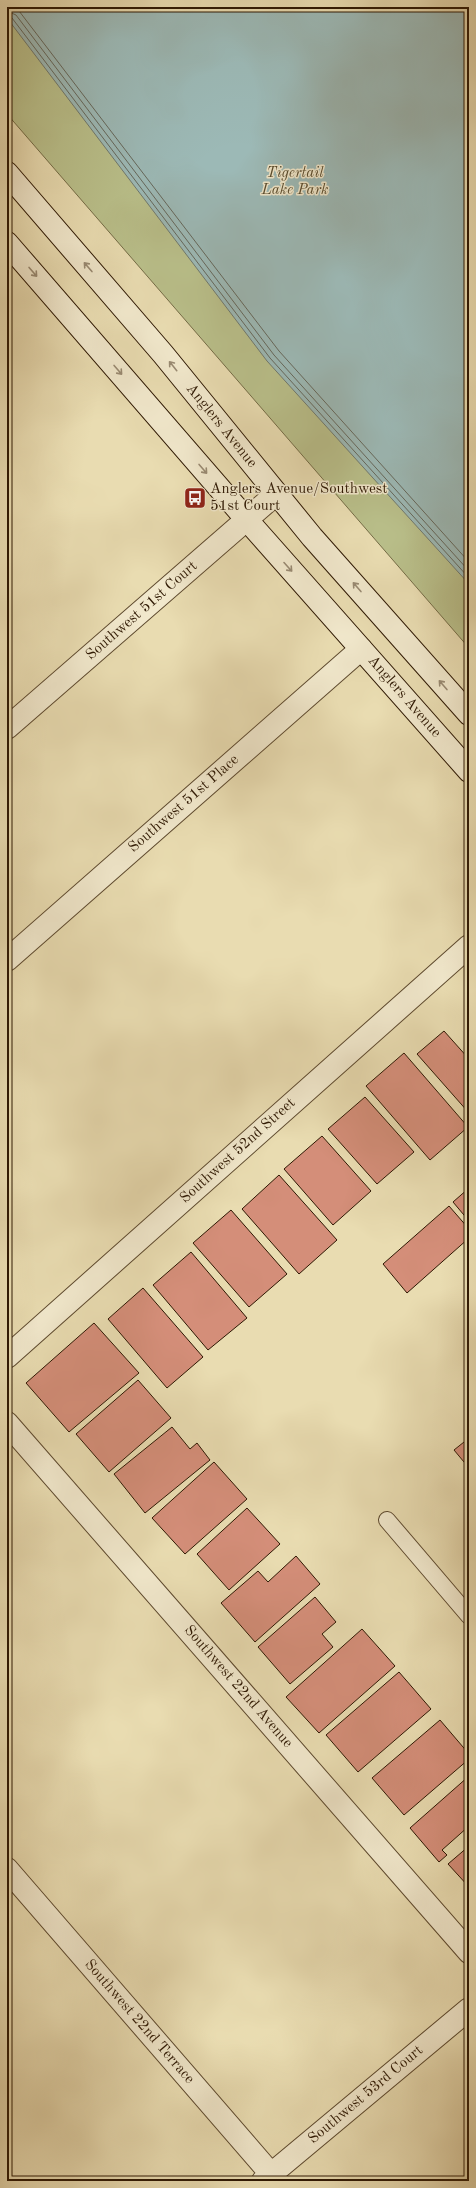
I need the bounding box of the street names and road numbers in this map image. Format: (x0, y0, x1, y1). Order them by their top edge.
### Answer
street label: Anglers Avenue (183, 381, 259, 471)
street label: Southwest 51st Court (83, 559, 201, 663)
street label: Anglers Avenue (365, 653, 444, 741)
street label: Southwest 51st Place (126, 752, 242, 856)
street label: Southwest 52nd Street (178, 1095, 298, 1207)
street label: Southwest 22nd Avenue (181, 1623, 295, 1751)
street label: Southwest 22nd Terrace (81, 1957, 197, 2087)
street label: Southwest 53rd Court (306, 2043, 426, 2147)

